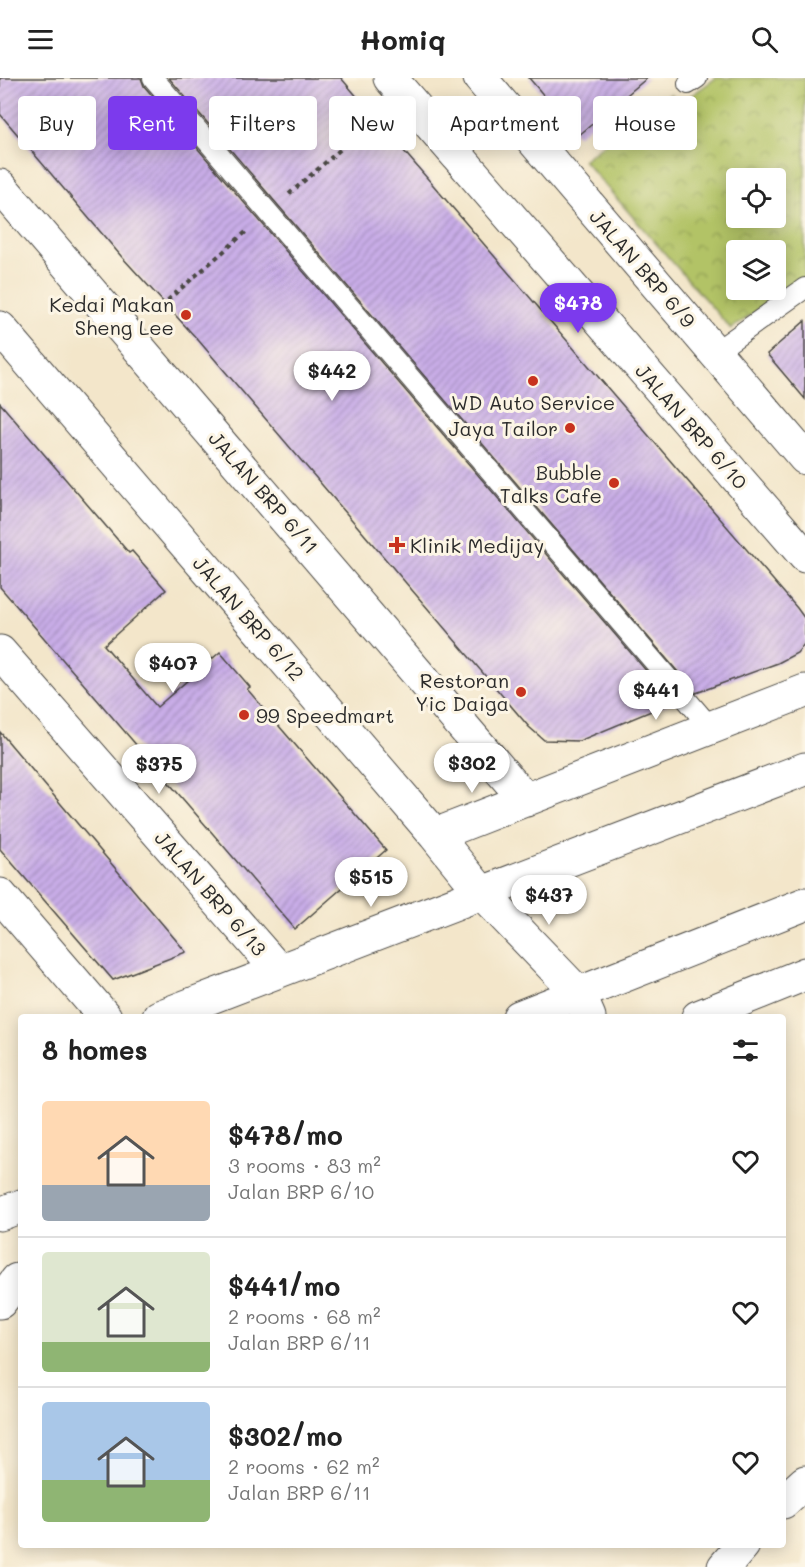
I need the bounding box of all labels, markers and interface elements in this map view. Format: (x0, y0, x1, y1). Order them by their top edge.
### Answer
text: Homiq (359, 22, 446, 57)
icon: menu (24, 23, 57, 56)
icon: search (748, 23, 781, 56)
chip: Buy (18, 96, 96, 150)
chip: Rent (108, 96, 197, 150)
chip: Filters (209, 96, 317, 150)
chip: New (329, 96, 416, 150)
chip: Apartment (428, 96, 581, 150)
chip: House (593, 96, 697, 150)
map controls (726, 168, 786, 300)
button: locate (726, 168, 786, 228)
street label: JALAN BRP 6/9 (584, 203, 702, 333)
button: layers (726, 240, 786, 300)
pin: $478 (542, 283, 614, 334)
text: $478 (554, 289, 602, 315)
place label: Kedai Makan Sheng Lee (49, 291, 174, 340)
marker: Kedai Makan Sheng Lee (179, 308, 193, 322)
pin: $442 (296, 351, 368, 402)
text: $442 (308, 357, 356, 383)
street label: JALAN BRP 6/10 (630, 358, 754, 494)
marker: WD Auto Service (526, 374, 540, 388)
place label: WD Auto Service (451, 389, 615, 415)
place label: Jaya Tailor (449, 415, 558, 441)
marker: Jaya Tailor (563, 421, 577, 435)
street label: JALAN BRP 6/11 (203, 425, 325, 559)
place label: Bubble Talks Cafe (500, 459, 602, 508)
marker: Bubble Talks Cafe (607, 476, 621, 490)
place label: Klinik Medijay (410, 532, 544, 558)
marker: Klinik Medijay (388, 536, 406, 554)
street label: JALAN BRP 6/12 (188, 550, 310, 686)
pin: $407 (137, 643, 209, 694)
text: $407 (148, 649, 198, 675)
place label: Restoran Yic Daiga (415, 667, 509, 716)
pin: $441 (620, 670, 692, 721)
text: $441 (633, 676, 679, 702)
marker: Restoran Yic Daiga (514, 685, 528, 699)
place label: 99 Speedmart (256, 702, 394, 728)
marker: 99 Speedmart (237, 708, 251, 722)
pin: $302 (436, 743, 508, 794)
pin: $375 (123, 744, 195, 795)
text: $302 (448, 749, 496, 775)
text: $375 (135, 750, 183, 776)
street label: JALAN BRP 6/13 (150, 825, 272, 961)
pin: $515 (335, 857, 407, 908)
text: $515 (349, 863, 393, 889)
pin: $437 (513, 875, 585, 926)
text: $437 (525, 881, 573, 907)
text: 8 homes (42, 1033, 148, 1067)
icon: filters (729, 1034, 762, 1067)
text: $478/mo (228, 1118, 343, 1152)
icon: home (90, 1125, 162, 1197)
icon: heart (729, 1145, 762, 1178)
text: 3 rooms · 83 m² (228, 1152, 381, 1178)
text: Jalan BRP 6/10 (228, 1178, 374, 1204)
text: $441/mo (228, 1269, 340, 1303)
icon: home (90, 1276, 162, 1348)
icon: heart (729, 1296, 762, 1329)
text: 2 rooms · 68 m² (228, 1303, 381, 1329)
text: Jalan BRP 6/11 (228, 1329, 371, 1355)
text: $302/mo (228, 1419, 343, 1453)
icon: home (90, 1426, 162, 1498)
icon: heart (729, 1446, 762, 1479)
text: 2 rooms · 62 m² (228, 1453, 380, 1479)
text: Jalan BRP 6/11 (228, 1479, 371, 1505)

